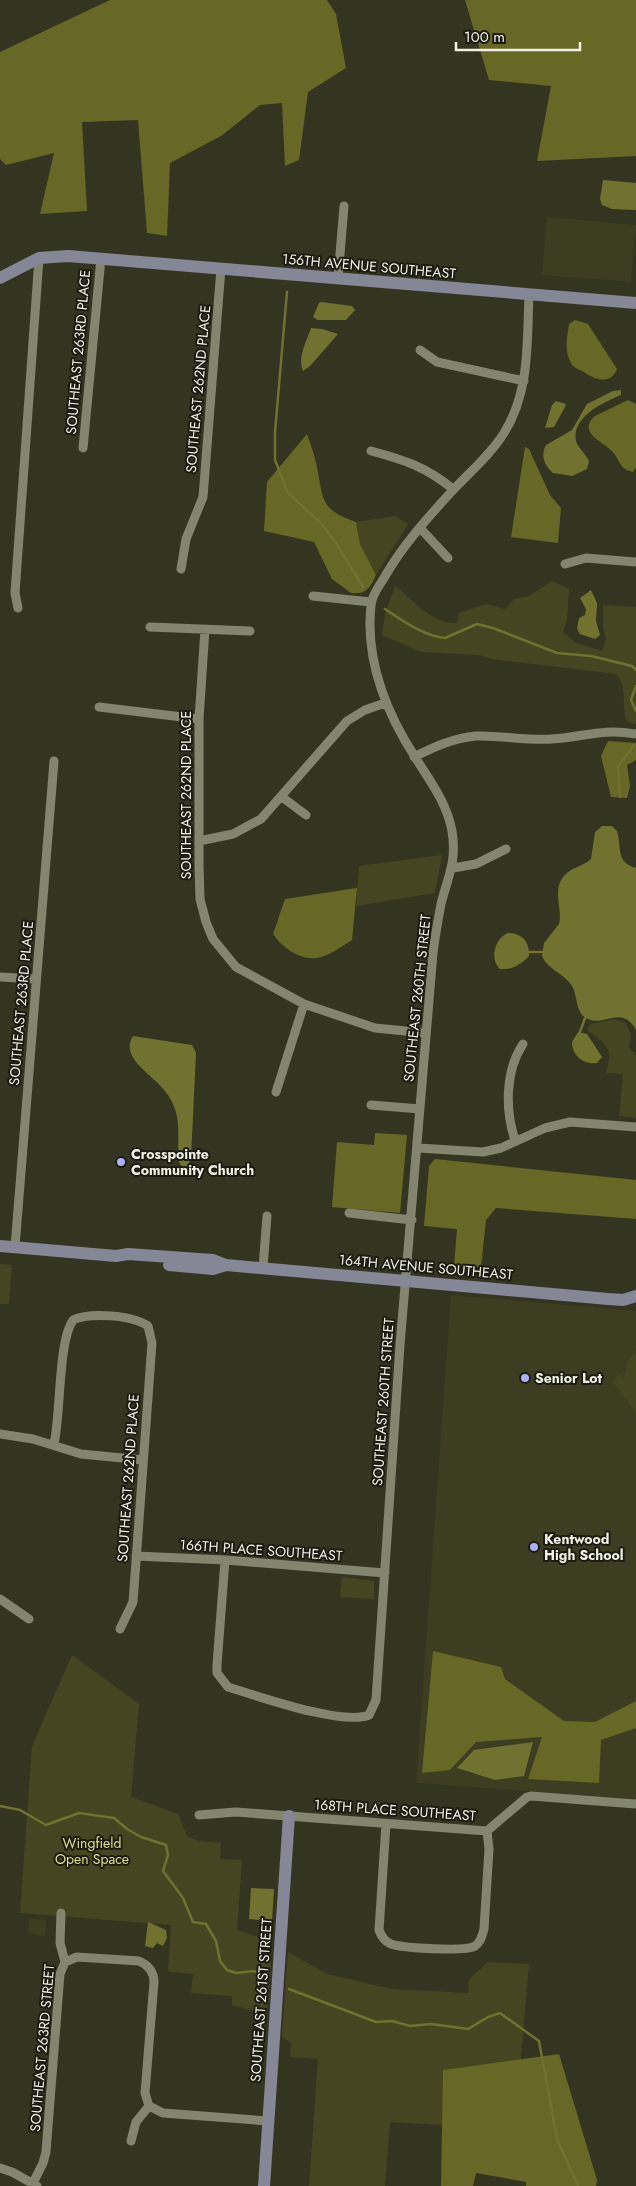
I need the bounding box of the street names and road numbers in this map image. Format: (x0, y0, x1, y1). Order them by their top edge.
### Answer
street label: 156TH AVENUE SOUTHEAST (281, 248, 457, 284)
street label: SOUTHEAST 263RD PLACE (61, 269, 95, 435)
street label: SOUTHEAST 262ND PLACE (181, 304, 215, 474)
street label: SOUTHEAST 262ND PLACE (176, 711, 196, 879)
street label: SOUTHEAST 260TH STREET (398, 913, 436, 1083)
street label: SOUTHEAST 263RD PLACE (4, 920, 38, 1086)
street label: 164TH AVENUE SOUTHEAST (338, 1249, 514, 1285)
street label: SOUTHEAST 260TH STREET (367, 1317, 399, 1487)
street label: SOUTHEAST 262ND PLACE (112, 1393, 144, 1563)
street label: 166TH PLACE SOUTHEAST (179, 1534, 343, 1566)
street label: 168TH PLACE SOUTHEAST (313, 1794, 477, 1826)
street label: SOUTHEAST 261ST STREET (245, 1917, 277, 2082)
street label: SOUTHEAST 263RD STREET (25, 1963, 59, 2133)

